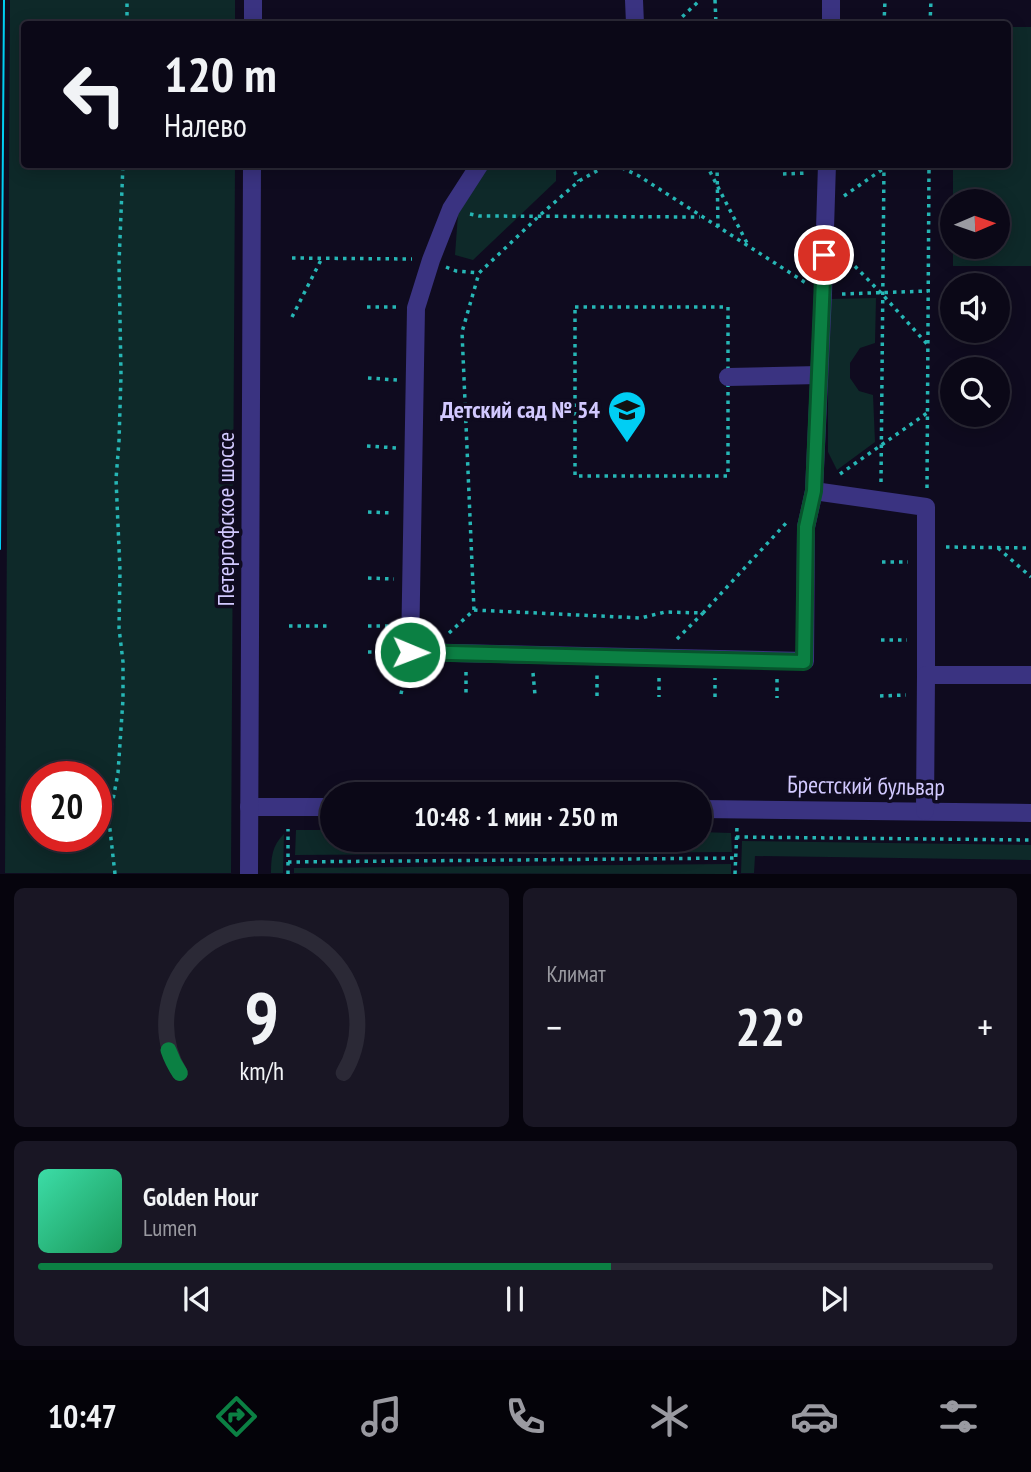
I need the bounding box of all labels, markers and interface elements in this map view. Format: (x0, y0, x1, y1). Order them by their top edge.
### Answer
text: 120 m (164, 42, 277, 106)
icon: left (49, 49, 140, 140)
text: Налево (164, 104, 247, 146)
north arrow (940, 189, 1010, 259)
map controls (940, 189, 1010, 427)
pin (794, 225, 854, 285)
icon: arrive (805, 236, 843, 274)
button: sound (940, 273, 1010, 343)
button: search (940, 357, 1010, 427)
school or university icon: Детский сад № 54 (606, 389, 648, 444)
place label: Детский сад № 54 (440, 394, 601, 425)
street label: Петергофское шоссе (210, 432, 241, 606)
position arrow (373, 615, 447, 689)
speed limit sign: 20 (21, 761, 112, 852)
street label: Брестский бульвар (787, 769, 945, 802)
text: 10:48 · 1 мин · 250 m (414, 800, 618, 833)
text: Климат (547, 959, 606, 988)
text: 9 (244, 970, 279, 1064)
text: 22° (735, 993, 804, 1060)
text: − (547, 1002, 562, 1051)
text: + (977, 1002, 993, 1051)
text: km/h (239, 1055, 283, 1087)
text: Golden Hour (143, 1180, 258, 1213)
text: Lumen (143, 1213, 197, 1242)
icon: previous (178, 1280, 216, 1318)
icon: pause (496, 1280, 534, 1318)
icon: next (815, 1280, 853, 1318)
icon: directions (212, 1392, 261, 1441)
icon: music (357, 1392, 406, 1441)
icon: phone (501, 1392, 550, 1441)
icon: climate (645, 1392, 694, 1441)
icon: car (790, 1392, 839, 1441)
icon: filters (934, 1392, 983, 1441)
text: 10:47 (48, 1395, 117, 1437)

